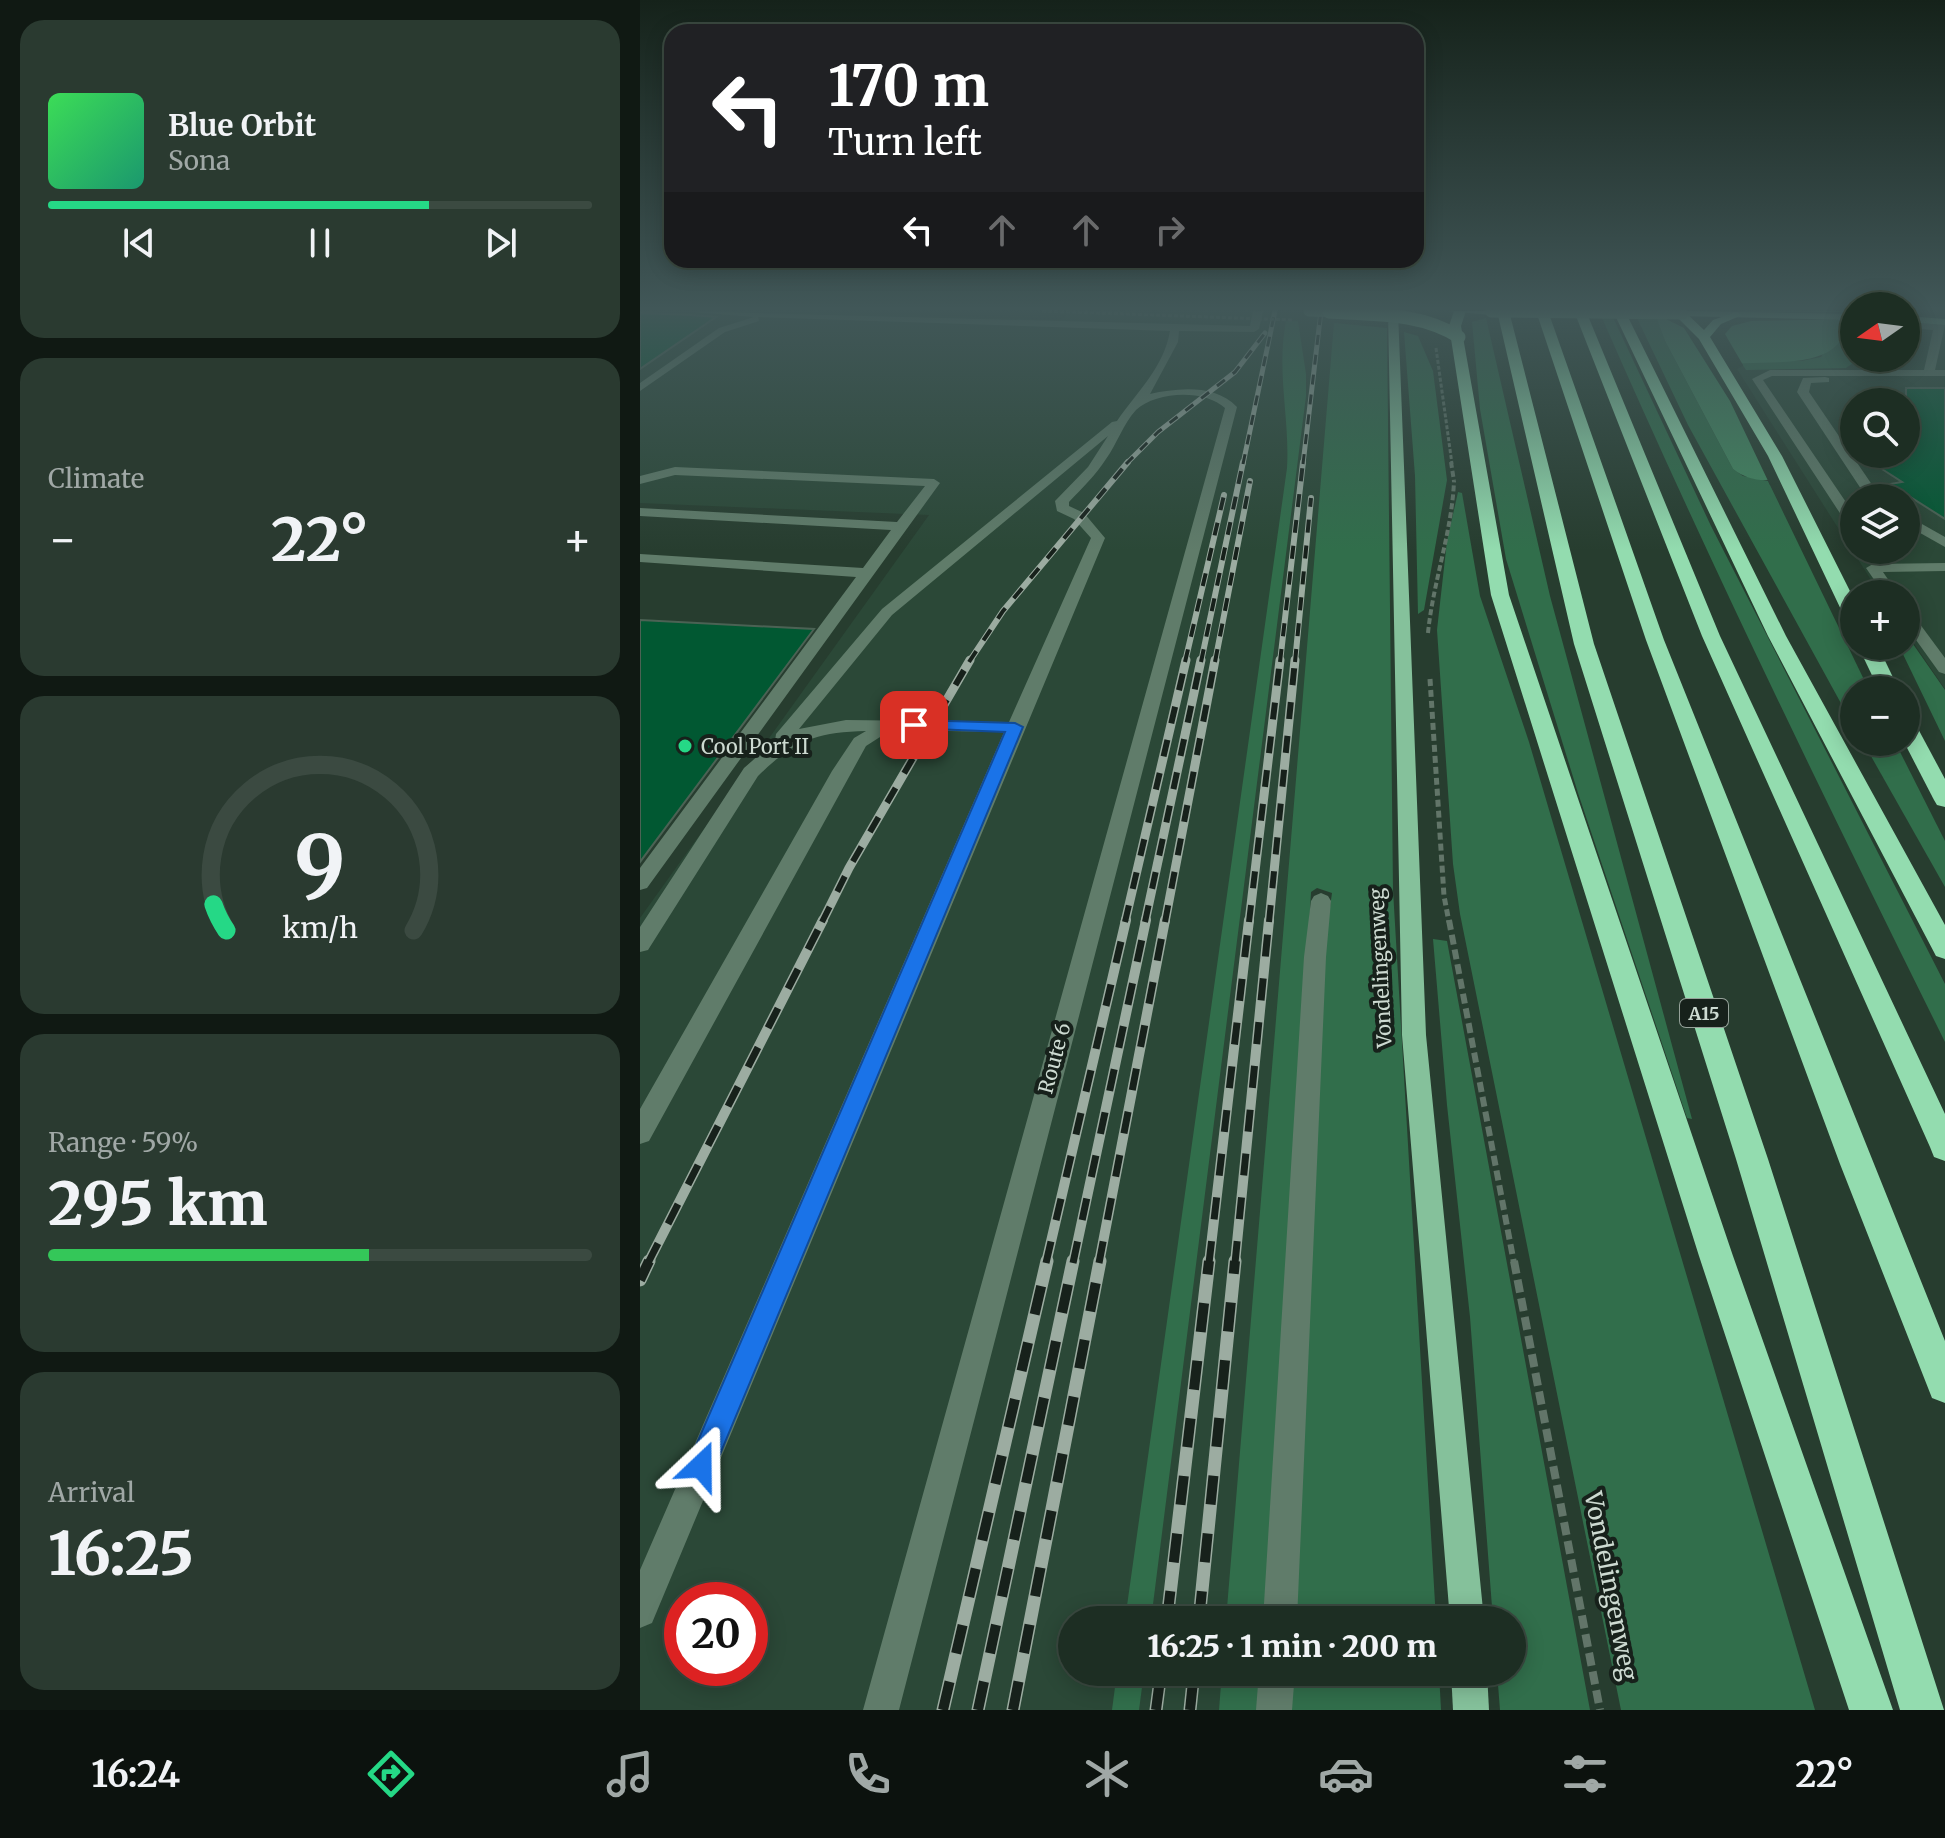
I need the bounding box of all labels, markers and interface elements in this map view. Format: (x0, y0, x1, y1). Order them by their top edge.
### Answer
text: 170 m (828, 51, 989, 121)
icon: left (696, 56, 800, 160)
text: Blue Orbit (168, 106, 316, 144)
text: Turn left (828, 120, 982, 165)
text: Sona (168, 144, 230, 177)
icon: left (896, 208, 940, 252)
icon: ahead (980, 208, 1024, 252)
icon: ahead (1064, 208, 1108, 252)
icon: right (1148, 208, 1192, 252)
icon: previous (117, 221, 161, 265)
icon: pause (298, 221, 342, 265)
icon: next (479, 221, 523, 265)
north arrow (1840, 292, 1920, 372)
map controls (1840, 292, 1920, 756)
button: search (1840, 388, 1920, 468)
text: Climate (48, 462, 144, 495)
button: layers (1840, 484, 1920, 564)
text: 22° (271, 502, 369, 577)
text: − (48, 512, 77, 567)
text: + (563, 512, 592, 567)
button: + (1840, 580, 1920, 660)
button: − (1840, 676, 1920, 756)
pin (880, 691, 948, 759)
icon: arrive (892, 703, 936, 747)
place label: Cool Port II (701, 734, 809, 759)
marker: Cool Port II (676, 737, 694, 755)
text: 9 (294, 815, 346, 920)
street label: Vondelingenweg (1363, 887, 1397, 1050)
text: km/h (282, 910, 358, 946)
road number: A15 (1680, 999, 1728, 1027)
street label: Route 6 (1033, 1020, 1075, 1096)
text: Range · 59% (48, 1126, 198, 1159)
text: 295 km (48, 1166, 268, 1241)
position arrow (659, 1424, 743, 1508)
text: Arrival (48, 1476, 135, 1509)
street label: Vondelingenweg (1577, 1488, 1645, 1684)
text: 16:25 (48, 1516, 194, 1591)
speed limit sign: 20 (664, 1582, 768, 1686)
text: 16:25 · 1 min · 200 m (1147, 1627, 1437, 1665)
icon: directions (363, 1746, 419, 1802)
icon: music (602, 1746, 658, 1802)
icon: phone (840, 1746, 896, 1802)
icon: climate (1079, 1746, 1135, 1802)
icon: car (1318, 1746, 1374, 1802)
icon: filters (1557, 1746, 1613, 1802)
text: 16:24 (91, 1752, 180, 1797)
text: 22° (1795, 1752, 1854, 1797)

